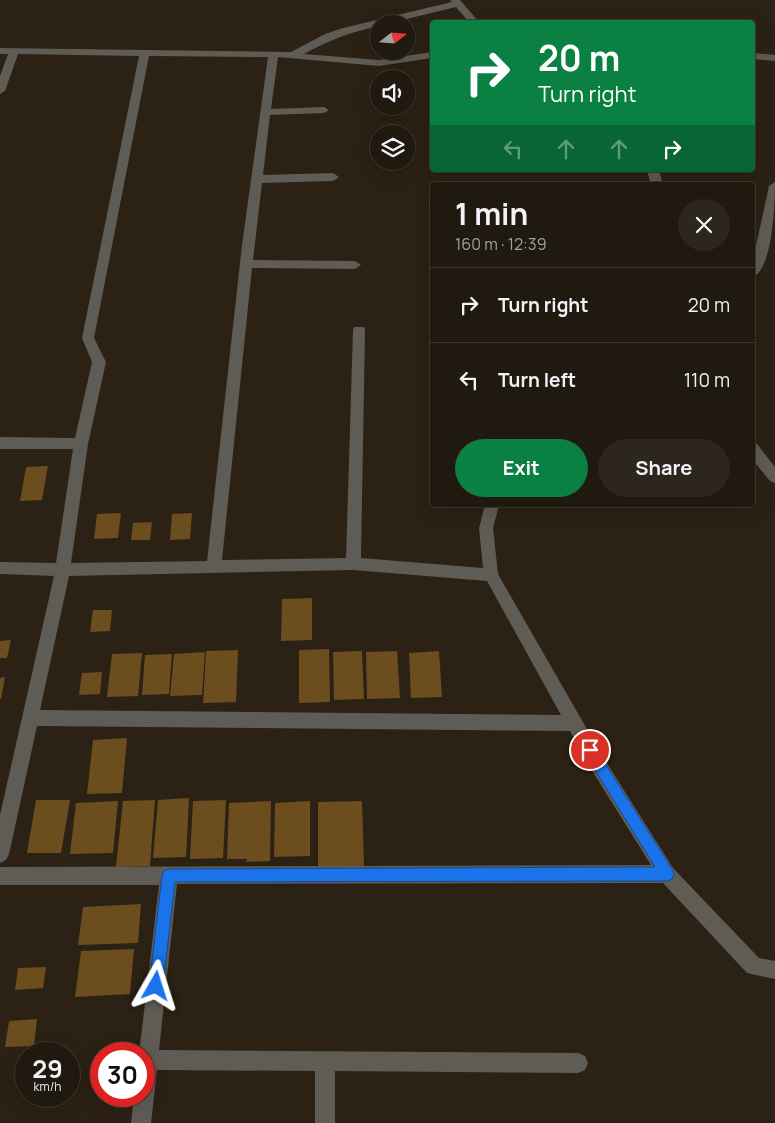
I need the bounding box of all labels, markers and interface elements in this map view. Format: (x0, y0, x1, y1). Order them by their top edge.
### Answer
north arrow (370, 15, 415, 60)
map controls (370, 15, 415, 170)
text: 20 m (538, 34, 620, 82)
icon: right (455, 40, 520, 105)
button: sound (370, 70, 415, 115)
text: Turn right (538, 79, 636, 109)
button: layers (370, 125, 415, 170)
icon: left (499, 135, 527, 163)
icon: ahead (552, 135, 580, 163)
icon: ahead (605, 135, 633, 163)
icon: right (658, 135, 686, 163)
text: 1 min (455, 193, 528, 234)
button: close (678, 199, 730, 251)
text: 160 m · 12:39 (455, 233, 547, 255)
icon: right (455, 291, 483, 319)
text: Turn right (498, 292, 588, 318)
text: 20 m (688, 292, 730, 318)
icon: left (455, 366, 483, 394)
text: Turn left (498, 367, 576, 393)
text: 110 m (684, 367, 730, 393)
button: Exit (455, 439, 588, 497)
button: Share (598, 439, 730, 497)
pin (569, 729, 611, 771)
icon: arrive (576, 736, 604, 764)
position arrow (129, 959, 181, 1011)
speed limit sign: 30 (90, 1042, 155, 1107)
text: 29 (32, 1051, 63, 1086)
text: km/h (34, 1078, 61, 1095)

